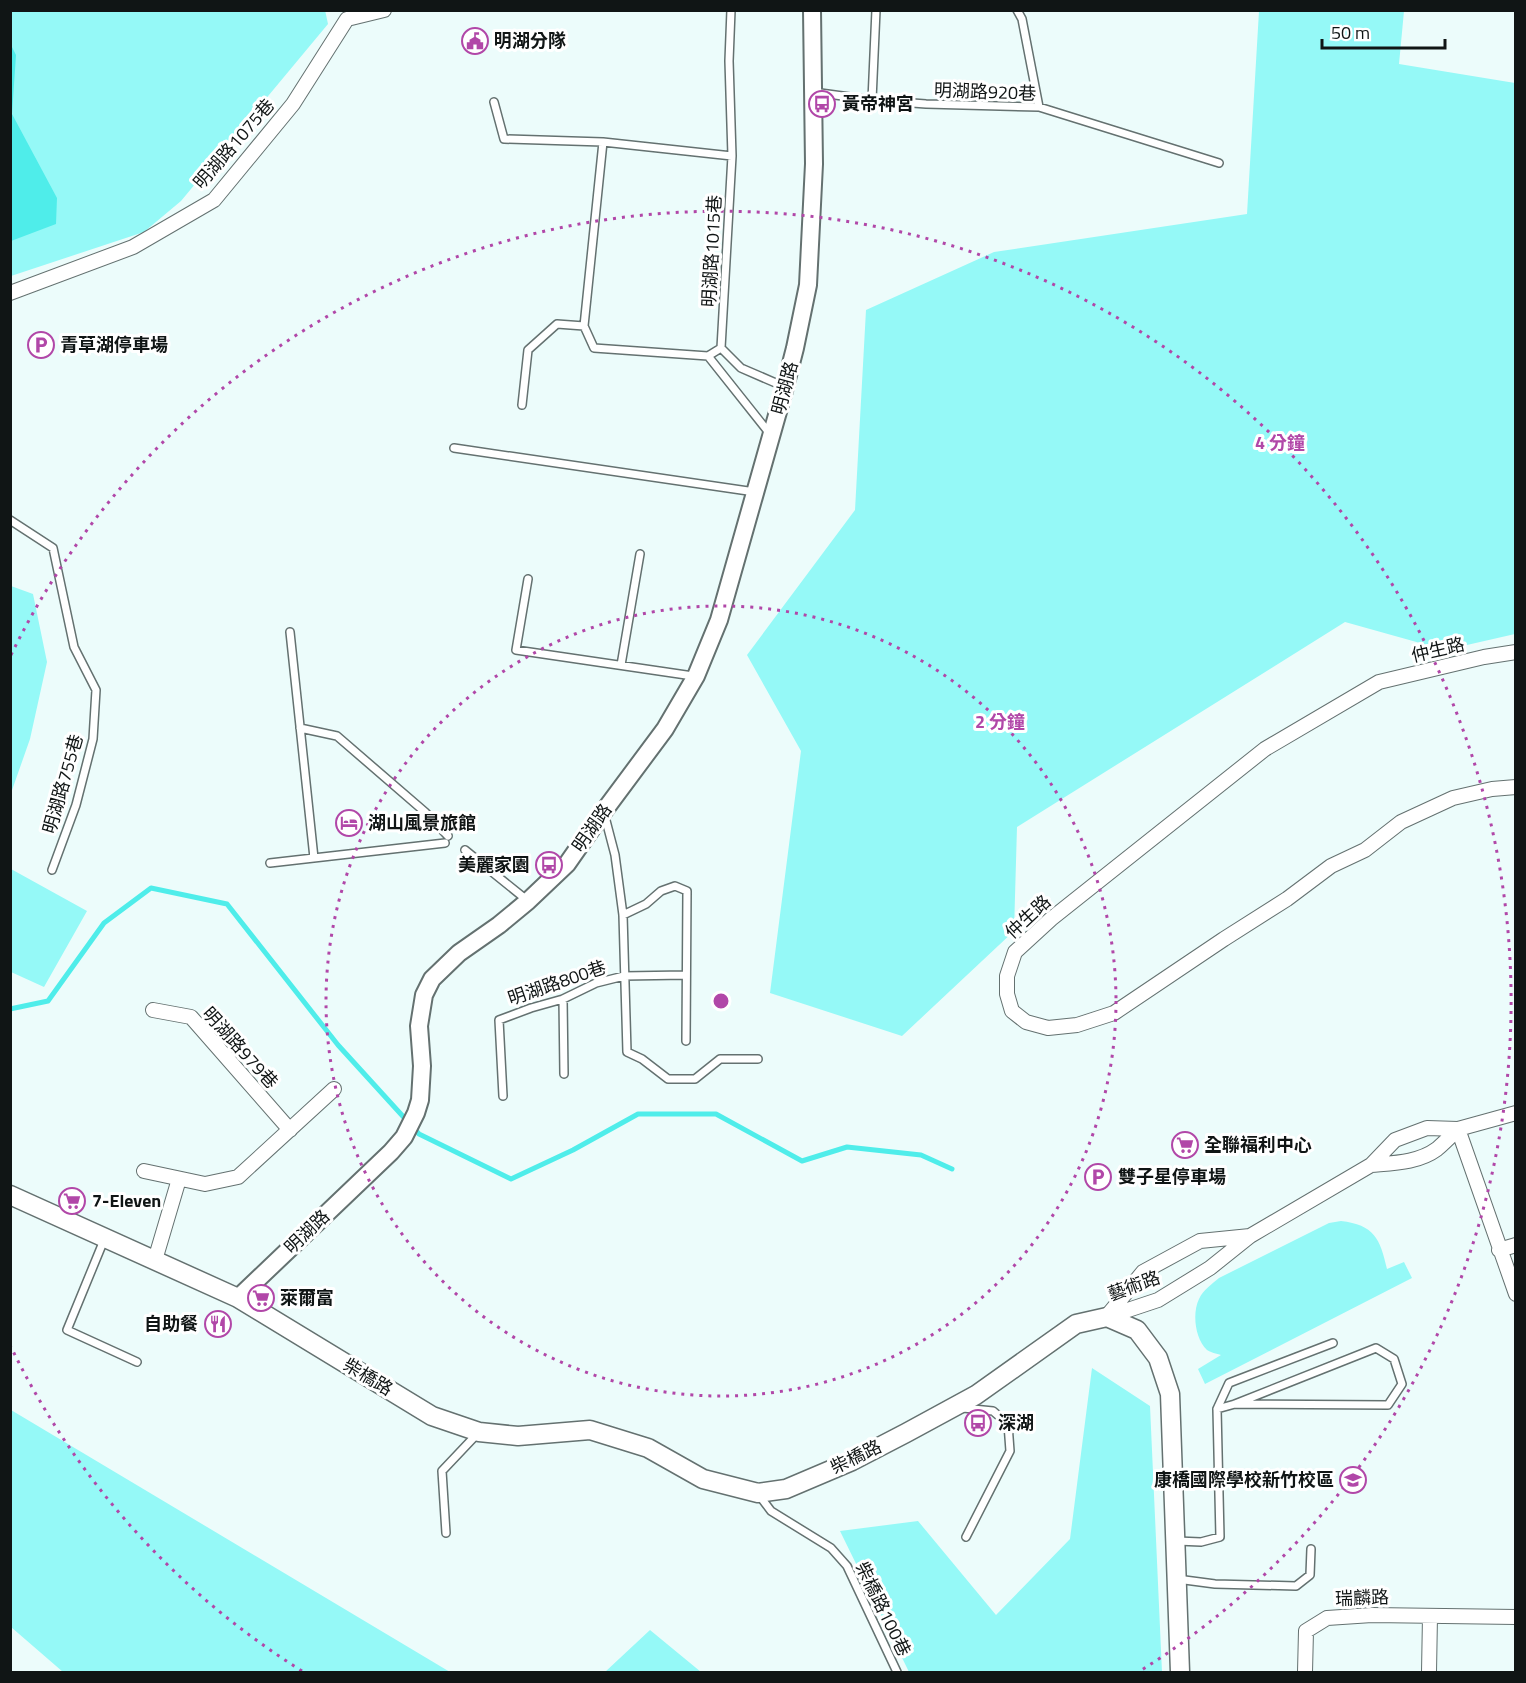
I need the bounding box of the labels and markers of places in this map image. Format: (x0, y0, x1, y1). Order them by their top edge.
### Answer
public building icon: 明湖分隊 (460, 26, 490, 56)
place label: 明湖分隊 (494, 27, 566, 54)
bus stop icon: 黃帝神宮 (807, 89, 837, 119)
place label: 黃帝神宮 (842, 90, 914, 117)
parking icon: 青草湖停車場 (26, 330, 56, 360)
place label: 青草湖停車場 (60, 331, 168, 358)
hotel icon: 湖山風景旅館 (334, 808, 364, 838)
place label: 湖山風景旅館 (368, 809, 476, 836)
bus stop icon: 美麗家園 (534, 850, 564, 880)
place label: 美麗家園 (458, 851, 530, 878)
centre of rings (711, 991, 731, 1011)
supermarket icon: 全聯福利中心 (1170, 1130, 1200, 1160)
place label: 全聯福利中心 (1204, 1131, 1312, 1158)
parking icon: 雙子星停車場 (1083, 1162, 1113, 1192)
place label: 雙子星停車場 (1118, 1163, 1226, 1190)
supermarket icon: 7-Eleven (57, 1186, 87, 1216)
place label: 7-Eleven (92, 1187, 161, 1214)
supermarket icon: 萊爾富 (246, 1283, 276, 1313)
place label: 萊爾富 (280, 1284, 334, 1311)
restaurant icon: 自助餐 (203, 1309, 233, 1339)
place label: 自助餐 (144, 1310, 198, 1337)
bus stop icon: 深湖 (963, 1408, 993, 1438)
place label: 深湖 (998, 1409, 1034, 1436)
school or university icon: 康橋國際學校新竹校區 (1338, 1465, 1368, 1495)
place label: 康橋國際學校新竹校區 (1154, 1466, 1334, 1493)

